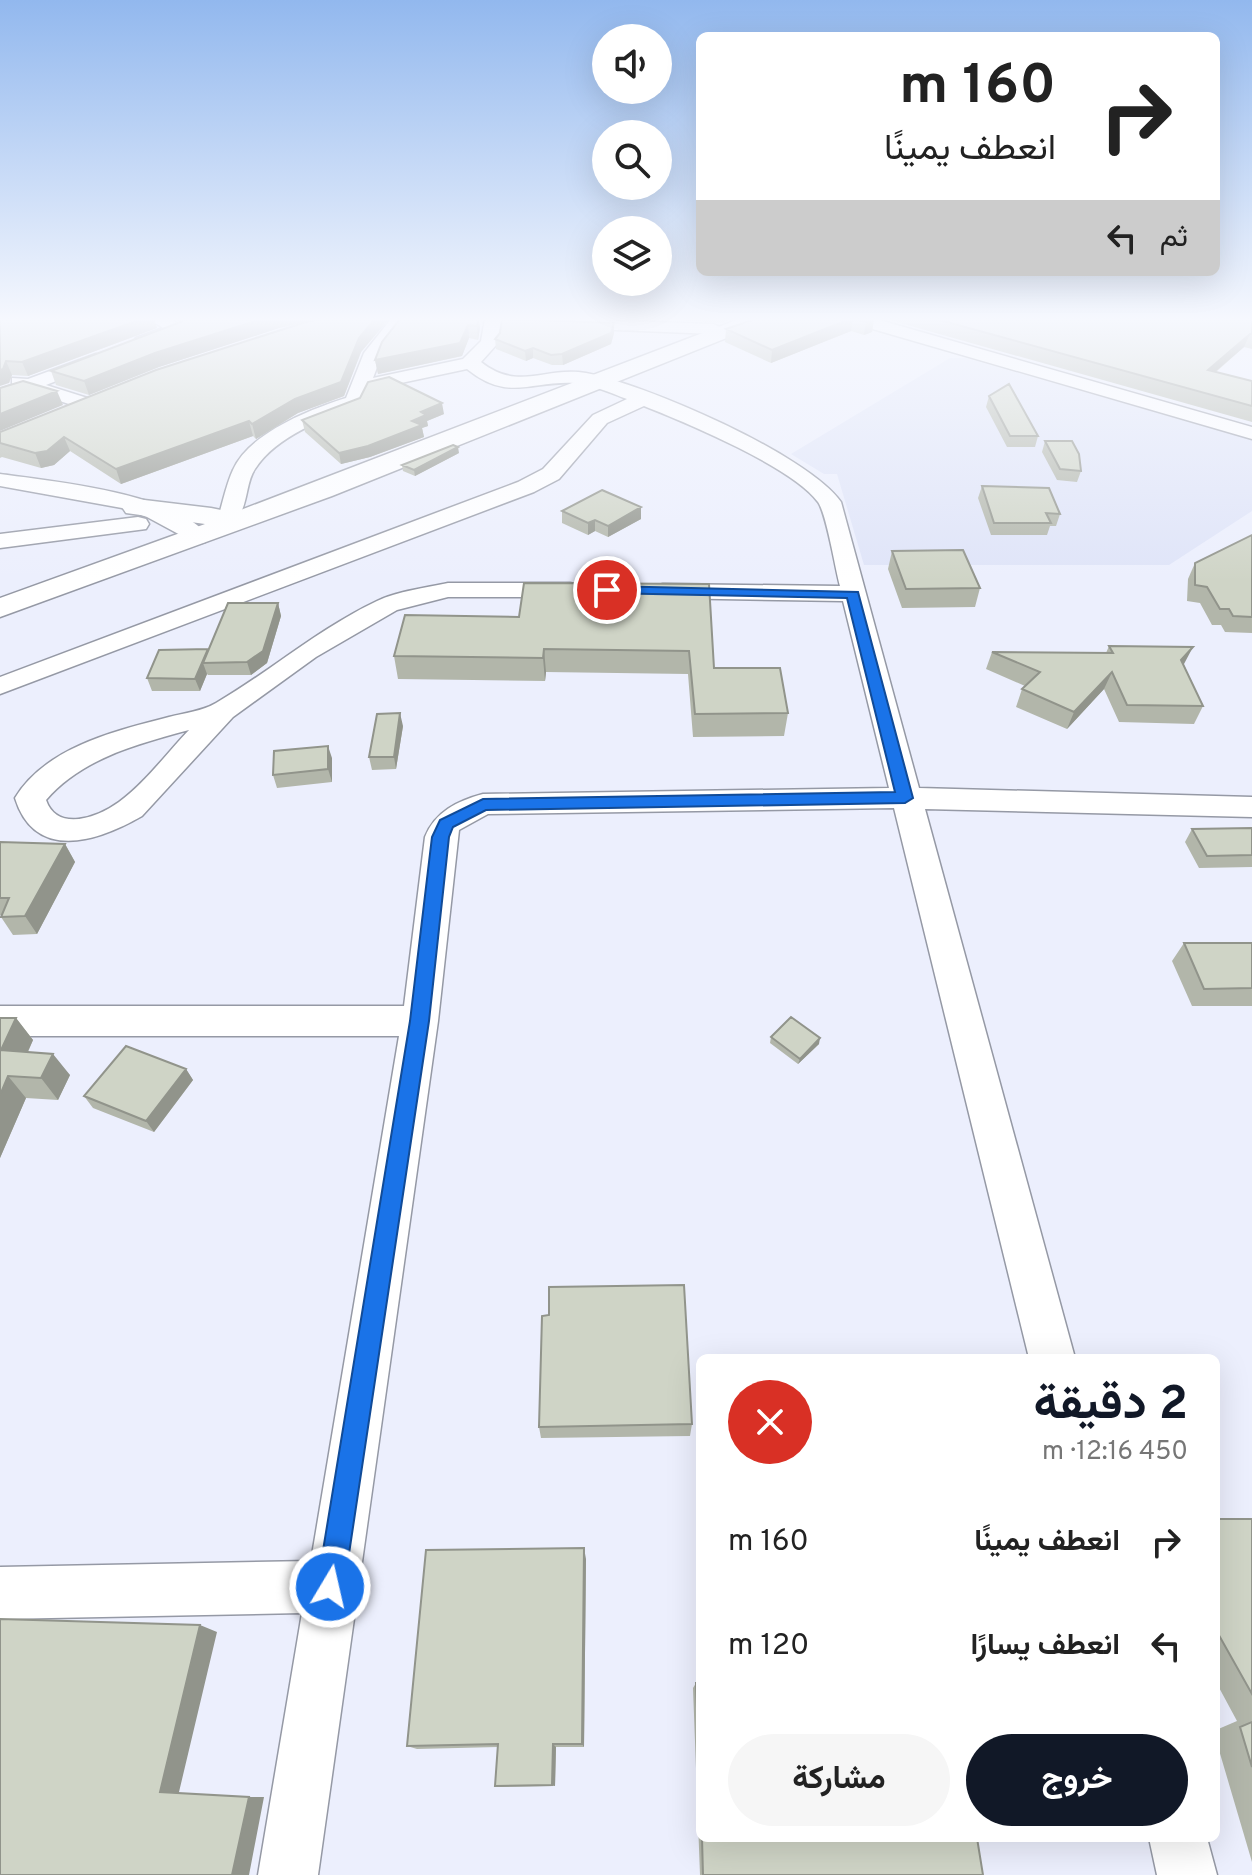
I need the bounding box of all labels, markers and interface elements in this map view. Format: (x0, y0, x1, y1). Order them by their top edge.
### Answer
map controls (592, 24, 672, 296)
button: sound (592, 24, 672, 104)
text: 160 m (899, 53, 1056, 123)
icon: right (1084, 64, 1188, 168)
button: search (592, 120, 672, 200)
text: انعطف يمينًا (884, 127, 1056, 173)
button: layers (592, 216, 672, 296)
icon: left (1100, 216, 1144, 260)
text: ثم (1160, 220, 1188, 257)
pin (573, 556, 641, 624)
icon: arrive (585, 568, 629, 612)
text: 2 دقيقة (1033, 1376, 1188, 1436)
button: close (728, 1380, 812, 1464)
text: 450 m · 12:16 (1042, 1436, 1188, 1469)
icon: right (1144, 1520, 1188, 1564)
text: 160 m (728, 1524, 809, 1561)
text: انعطف يمينًا (974, 1524, 1120, 1561)
position arrow (288, 1545, 372, 1629)
icon: left (1144, 1624, 1188, 1668)
text: 120 m (728, 1628, 809, 1665)
text: انعطف يسارًا (971, 1628, 1120, 1665)
button: مشاركة (728, 1734, 950, 1826)
button: خروج (966, 1734, 1188, 1826)

